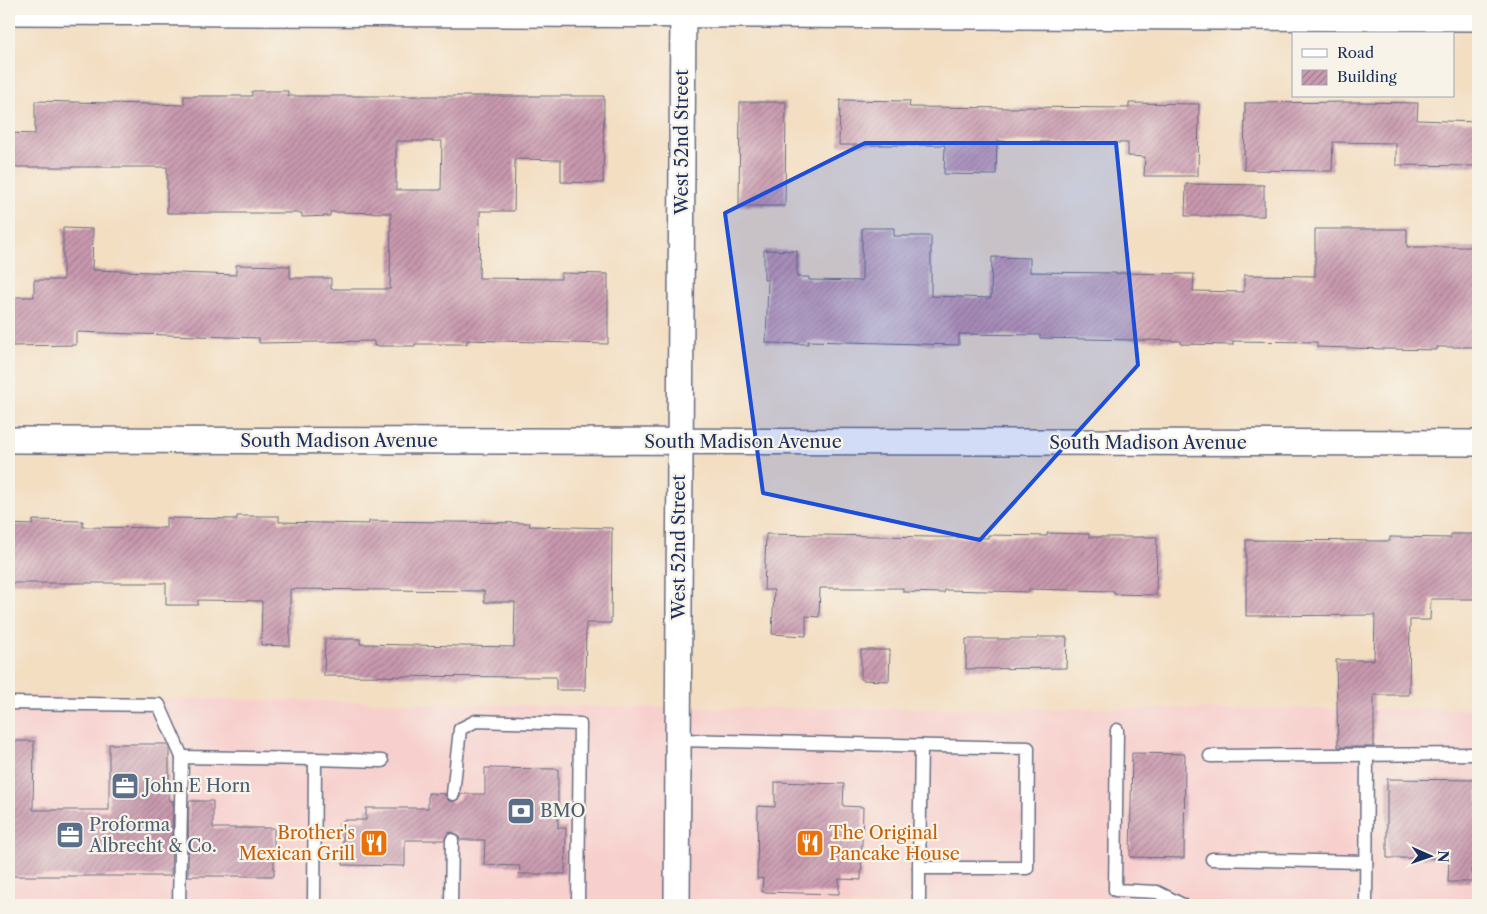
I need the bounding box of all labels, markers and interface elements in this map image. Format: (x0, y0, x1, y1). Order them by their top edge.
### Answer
legend (1292, 32, 1454, 98)
text: Road (1337, 43, 1374, 62)
text: Building (1337, 67, 1397, 86)
street label: West 52nd Street (671, 69, 693, 216)
street label: South Madison Avenue (240, 430, 438, 452)
street label: South Madison Avenue (644, 431, 842, 453)
street label: South Madison Avenue (1049, 432, 1247, 454)
street label: West 52nd Street (668, 474, 690, 621)
office icon: John E Horn (110, 771, 140, 801)
place label: John E Horn (141, 775, 251, 797)
bank icon: BMO (506, 796, 536, 826)
place label: BMO (540, 800, 585, 822)
place label: Proforma Albrecht & Co. (88, 814, 217, 857)
office icon: Proforma Albrecht & Co. (55, 820, 85, 850)
place label: Brother's Mexican Grill (239, 822, 355, 865)
place label: The Original Pancake House (829, 822, 960, 865)
restaurant icon: Brother's Mexican Grill (359, 828, 389, 858)
restaurant icon: The Original Pancake House (795, 828, 825, 858)
north arrow (1404, 832, 1454, 882)
text: N (1434, 850, 1452, 863)

